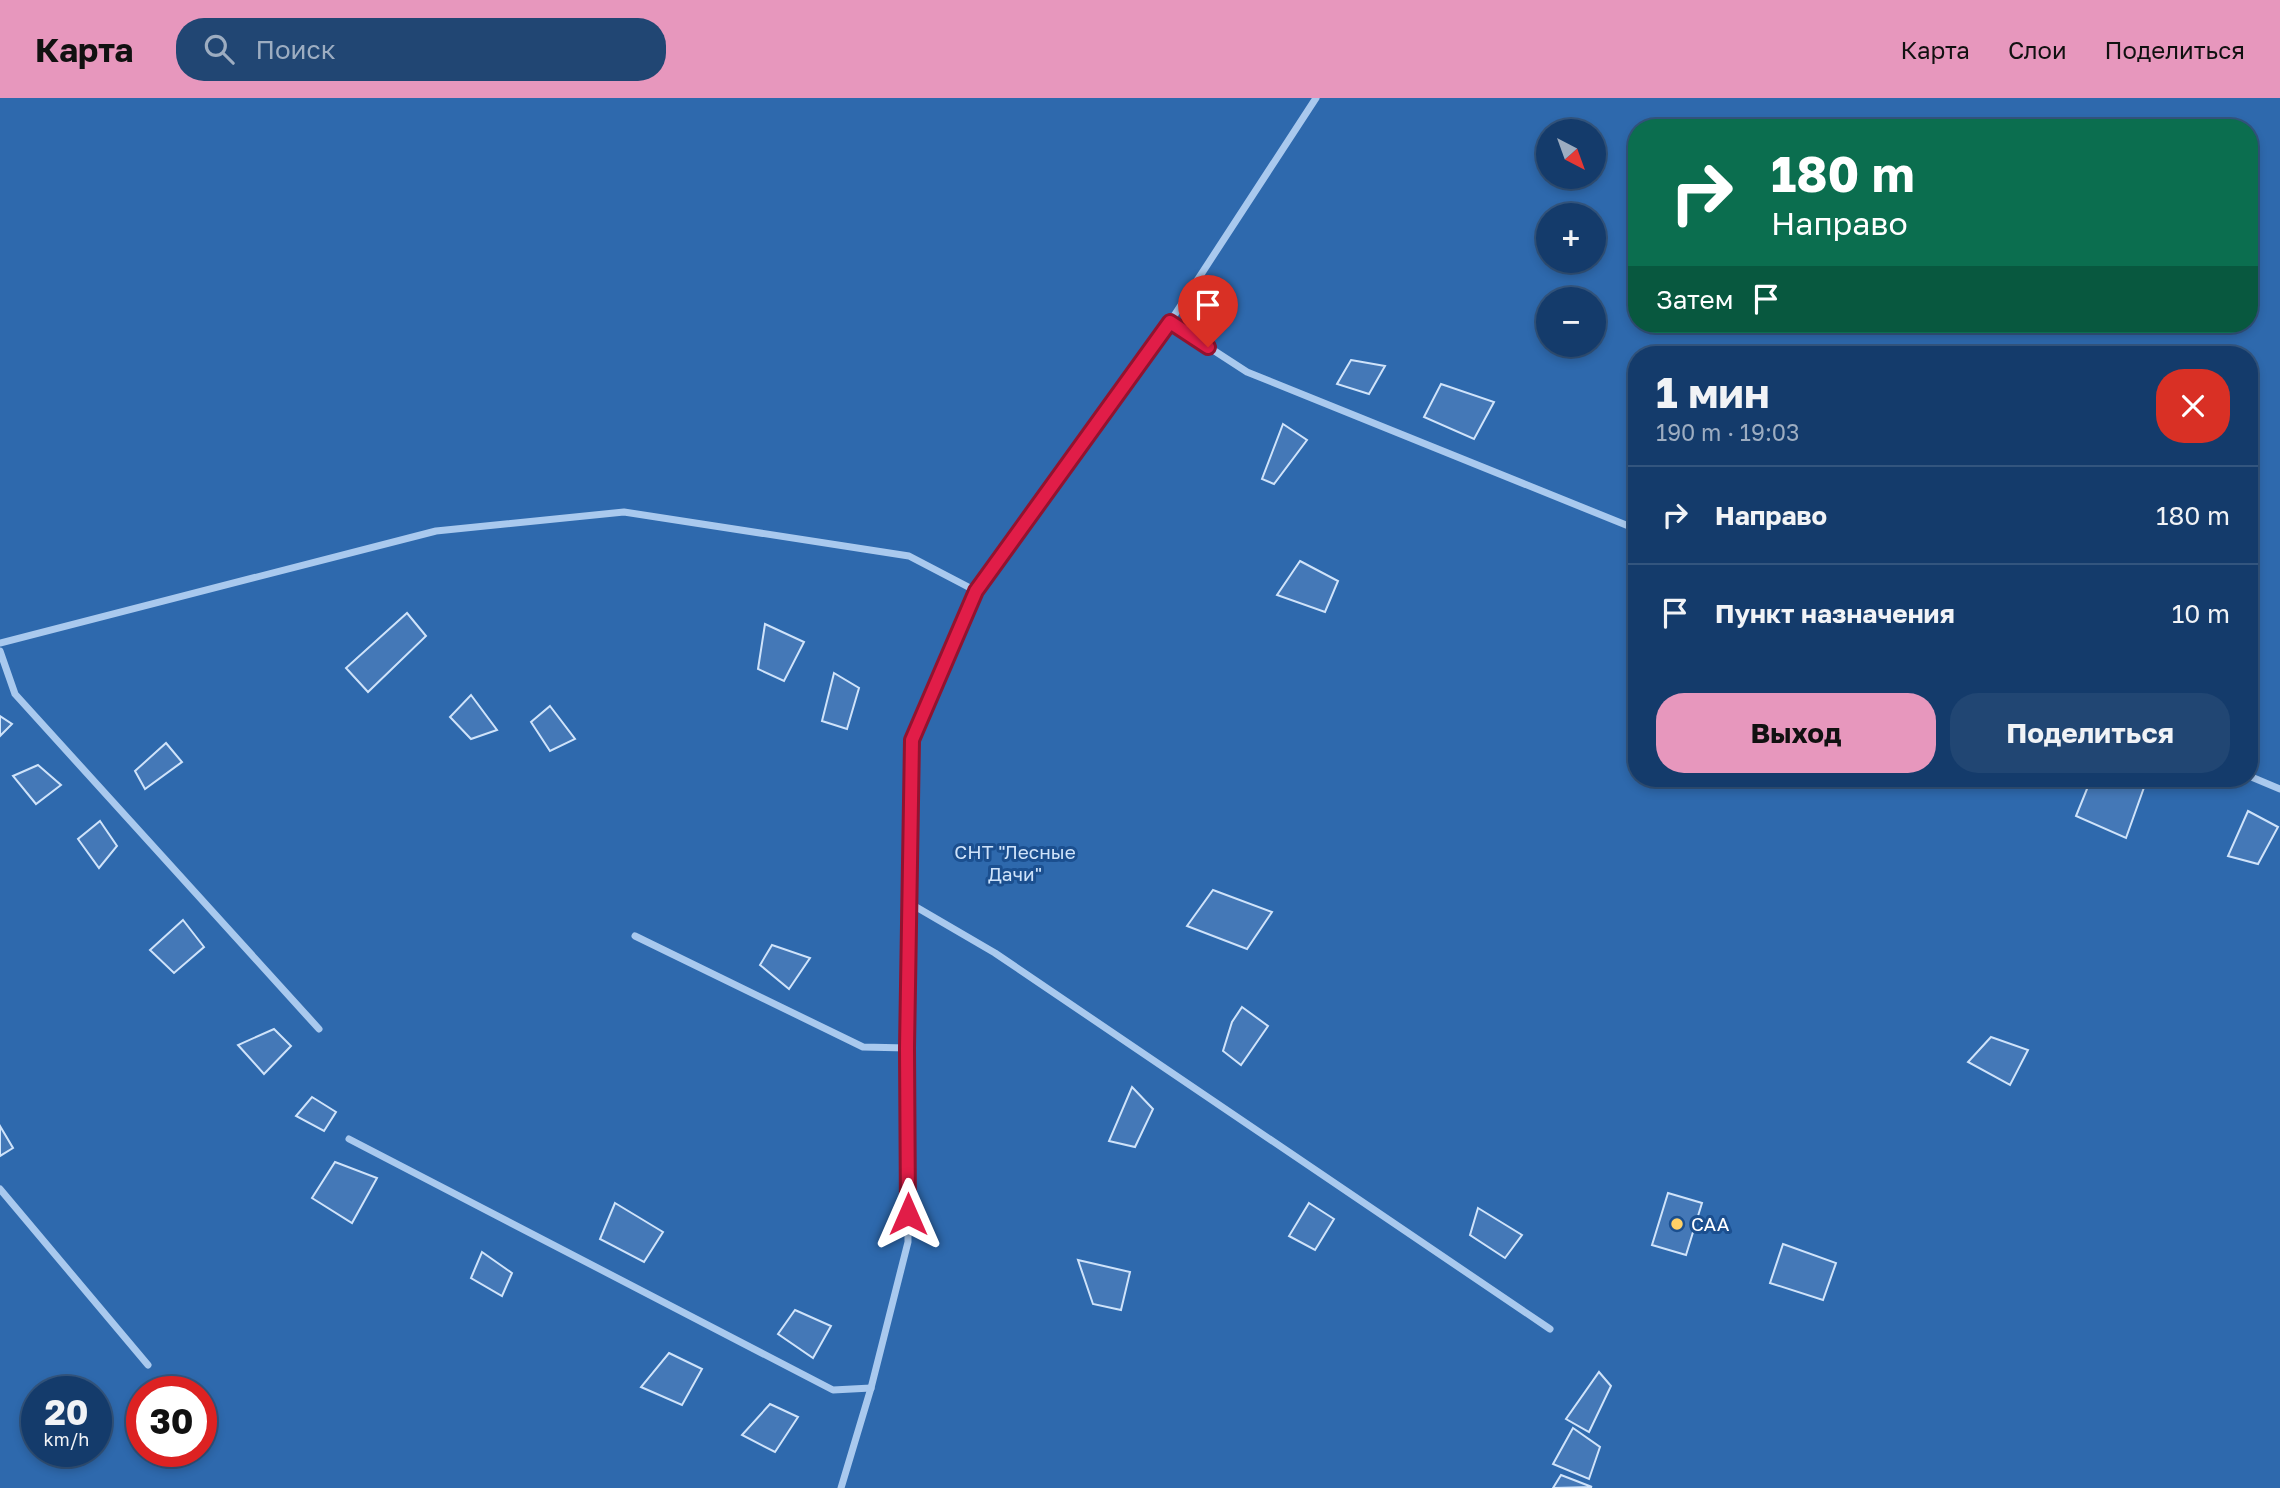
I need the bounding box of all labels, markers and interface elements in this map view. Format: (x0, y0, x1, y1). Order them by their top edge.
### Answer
search box (176, 18, 666, 81)
text: Карта (35, 30, 134, 69)
icon: search (200, 30, 238, 68)
text: Поиск (256, 34, 336, 65)
text: Карта (1900, 35, 1970, 64)
text: Слои (2008, 35, 2067, 64)
text: Поделиться (2105, 35, 2245, 64)
north arrow (1536, 119, 1606, 189)
map controls (1536, 119, 1606, 357)
text: 180 m (1771, 144, 1915, 203)
icon: right (1656, 147, 1747, 238)
button: + (1536, 203, 1606, 273)
text: Направо (1771, 204, 1908, 242)
pin (1178, 275, 1238, 347)
icon: arrive (1747, 280, 1785, 318)
text: Затем (1656, 284, 1733, 315)
icon: arrive (1189, 286, 1227, 324)
button: − (1536, 287, 1606, 357)
text: 1 мин (1656, 367, 1770, 417)
button: close (2156, 369, 2230, 443)
text: 190 m · 19:03 (1656, 418, 1800, 446)
icon: right (1656, 496, 1694, 534)
text: Направо (1715, 500, 1827, 531)
text: 180 m (2156, 500, 2230, 531)
icon: arrive (1656, 594, 1694, 632)
text: Пункт назначения (1715, 598, 1955, 629)
text: 10 m (2172, 598, 2230, 629)
button: Выход (1656, 693, 1936, 773)
button: Поделиться (1950, 693, 2230, 773)
park label: СНТ "Лесные Дачи" (954, 840, 1076, 885)
position arrow (871, 1177, 945, 1251)
place label: САА (1691, 1212, 1730, 1235)
marker: САА (1669, 1216, 1685, 1232)
speed limit sign: 30 (126, 1376, 217, 1467)
text: 20 (44, 1391, 89, 1433)
text: km/h (44, 1428, 89, 1450)

